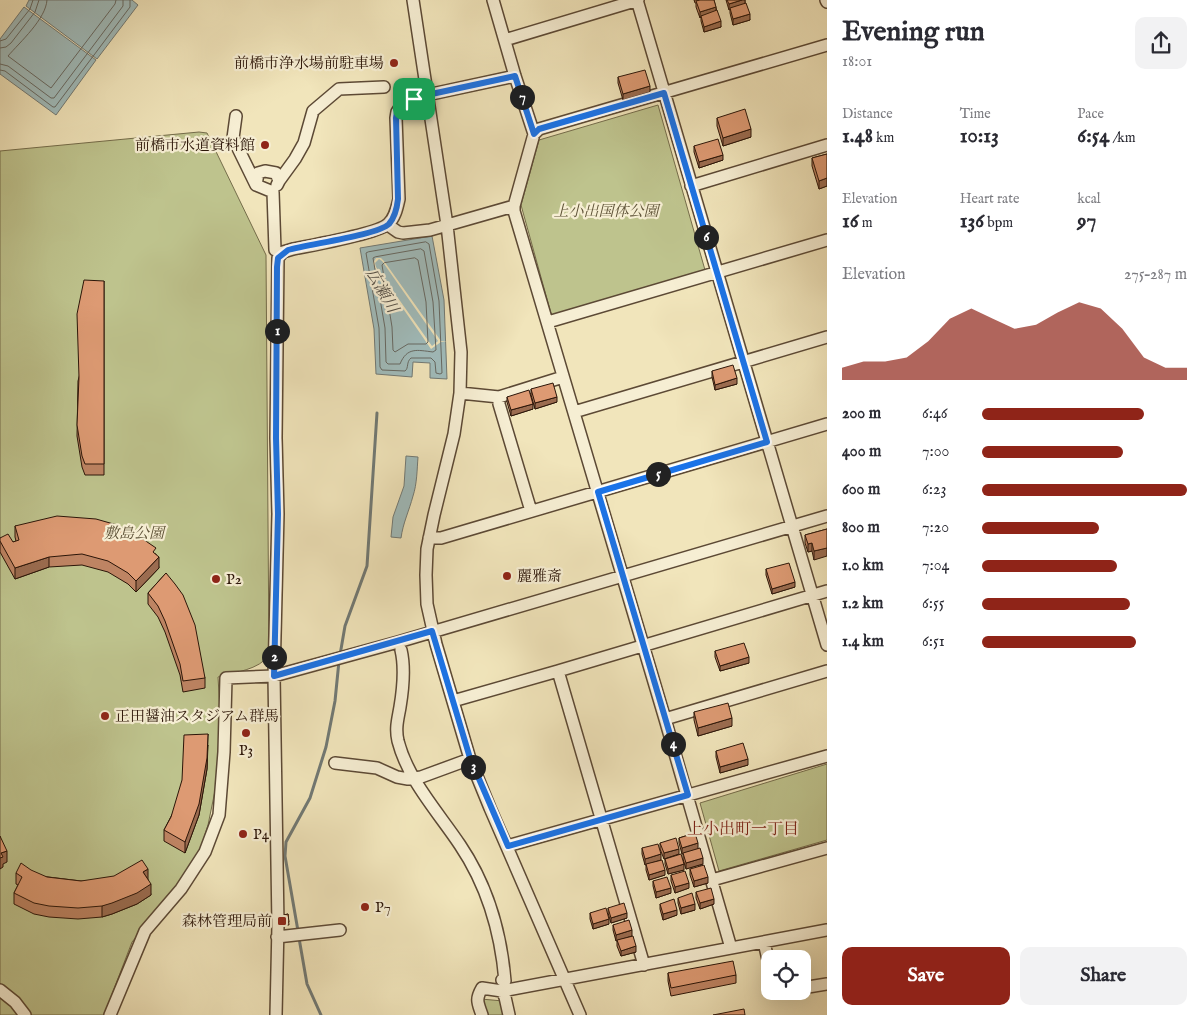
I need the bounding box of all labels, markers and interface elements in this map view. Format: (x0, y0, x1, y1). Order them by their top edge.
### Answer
text: Evening run (842, 15, 985, 50)
button: share (1135, 17, 1187, 69)
text: 18:01 (842, 52, 872, 72)
place label: 前橋市浄水場前駐車場 (234, 54, 384, 73)
marker: 前橋市浄水場前駐車場 (388, 57, 400, 69)
pin (393, 78, 435, 120)
pin: 7 (510, 84, 534, 110)
icon: arrive (400, 85, 428, 113)
text: 7 (519, 88, 526, 106)
text: Distance (842, 105, 893, 123)
text: Time (960, 105, 991, 123)
text: Pace (1077, 105, 1104, 123)
text: 1.48 (842, 123, 873, 150)
text: 10:13 (960, 123, 999, 150)
text: 6:54 (1077, 123, 1110, 150)
text: km (873, 129, 894, 147)
text: /km (1110, 129, 1136, 147)
place label: 前橋市水道資料館 (135, 136, 255, 155)
marker: 前橋市水道資料館 (259, 139, 271, 151)
text: Elevation (842, 190, 898, 208)
text: Heart rate (960, 190, 1019, 208)
text: kcal (1077, 190, 1101, 208)
park label: 上小出国体公園 (553, 202, 661, 221)
text: 16 (842, 208, 859, 235)
text: 136 (960, 208, 984, 235)
text: 97 (1077, 208, 1096, 235)
text: m (859, 214, 873, 232)
text: bpm (984, 214, 1013, 232)
pin: 6 (694, 224, 718, 250)
text: 6 (704, 228, 709, 246)
water label: 広瀬川 (361, 265, 403, 319)
text: Elevation (842, 265, 905, 285)
text: 275–287 m (1124, 265, 1187, 285)
pin: 1 (264, 318, 290, 344)
text: 1 (275, 322, 280, 340)
text: 200 m (842, 404, 881, 424)
text: 6:46 (922, 404, 948, 424)
text: 400 m (842, 442, 881, 462)
text: 7:00 (922, 442, 949, 462)
pin: 5 (646, 462, 670, 486)
text: 5 (656, 465, 661, 483)
text: 600 m (842, 480, 880, 500)
text: 6:23 (922, 480, 946, 500)
text: 800 m (842, 518, 880, 538)
text: 7:20 (922, 518, 949, 538)
park label: 敷島公園 (104, 524, 167, 543)
text: 1.0 km (842, 556, 884, 576)
text: 7:04 (922, 556, 949, 576)
place label: 麗雅斎 (517, 567, 562, 586)
place label: P2 (226, 570, 242, 589)
marker: 麗雅斎 (501, 570, 513, 582)
marker: P2 (210, 573, 222, 585)
text: 1.2 km (842, 594, 883, 614)
text: 6:55 (922, 594, 945, 614)
text: 1.4 km (842, 632, 884, 652)
text: 6:51 (922, 632, 945, 652)
pin: 2 (262, 644, 286, 670)
text: 2 (271, 648, 278, 666)
place label: 正田醤油スタジアム群馬 (115, 707, 279, 726)
marker: 正田醤油スタジアム群馬 (99, 710, 111, 722)
marker: P3 (240, 727, 252, 739)
pin: 4 (660, 732, 686, 756)
text: 4 (670, 735, 677, 753)
place label: P3 (239, 741, 253, 760)
pin: 3 (460, 754, 486, 780)
text: 3 (471, 758, 476, 776)
district label: 上小出町一丁目 (687, 820, 799, 840)
place label: P4 (253, 825, 270, 844)
marker: P4 (237, 828, 249, 840)
place label: P7 (375, 898, 391, 917)
marker: P7 (359, 901, 371, 913)
place label: 森林管理局前 (182, 912, 272, 931)
marker: 森林管理局前 (276, 915, 288, 927)
button: Save (842, 947, 1010, 1005)
button: Share (1020, 947, 1187, 1005)
map controls (761, 950, 811, 1000)
button: locate (761, 950, 811, 1000)

